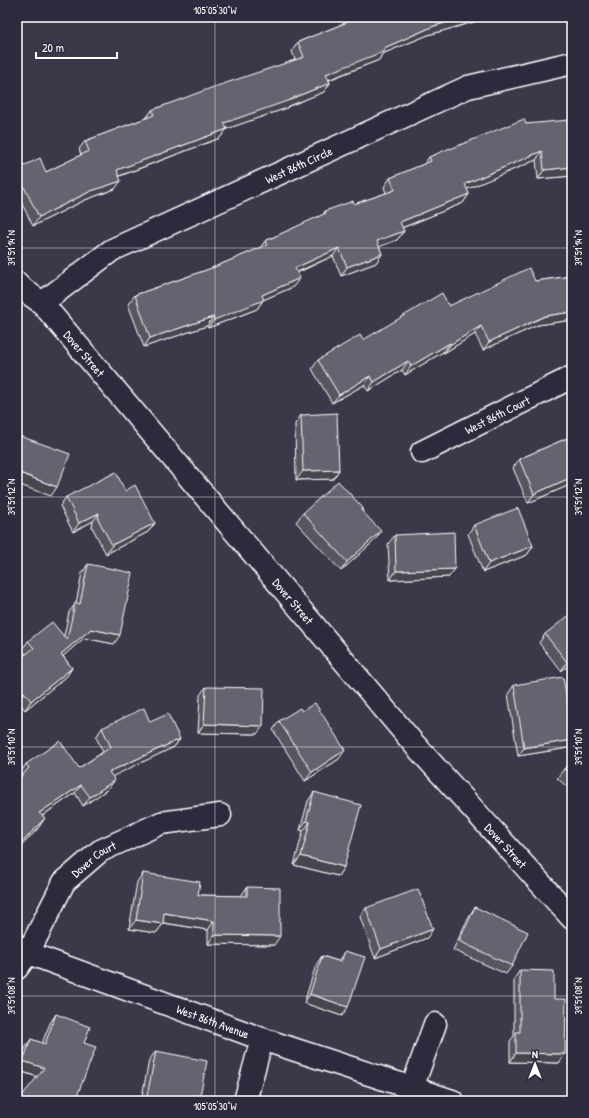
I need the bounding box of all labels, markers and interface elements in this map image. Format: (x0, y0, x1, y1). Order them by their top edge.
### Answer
text: 105°05'30"W (193, 4, 237, 17)
scale bar (36, 34, 117, 60)
text: 20 m (42, 39, 64, 56)
street label: West 86th Circle (262, 142, 335, 187)
text: 39°51'14"N (5, 230, 18, 266)
text: 39°51'14"N (572, 230, 585, 266)
street label: Dover Street (60, 327, 109, 381)
street label: West 86th Court (462, 391, 533, 438)
text: 39°51'12"N (5, 479, 18, 515)
text: 39°51'12"N (572, 479, 585, 515)
street label: Dover Street (269, 574, 318, 628)
text: 39°51'10"N (5, 729, 18, 765)
text: 39°51'10"N (572, 729, 585, 765)
street label: Dover Street (481, 819, 532, 872)
street label: Dover Court (67, 836, 119, 881)
text: 39°51'08"N (5, 977, 18, 1015)
text: 39°51'08"N (572, 977, 585, 1015)
street label: West 86th Avenue (174, 1000, 252, 1042)
north arrow (515, 1044, 555, 1084)
text: N (532, 1047, 538, 1061)
text: 105°05'30"W (193, 1100, 237, 1113)

